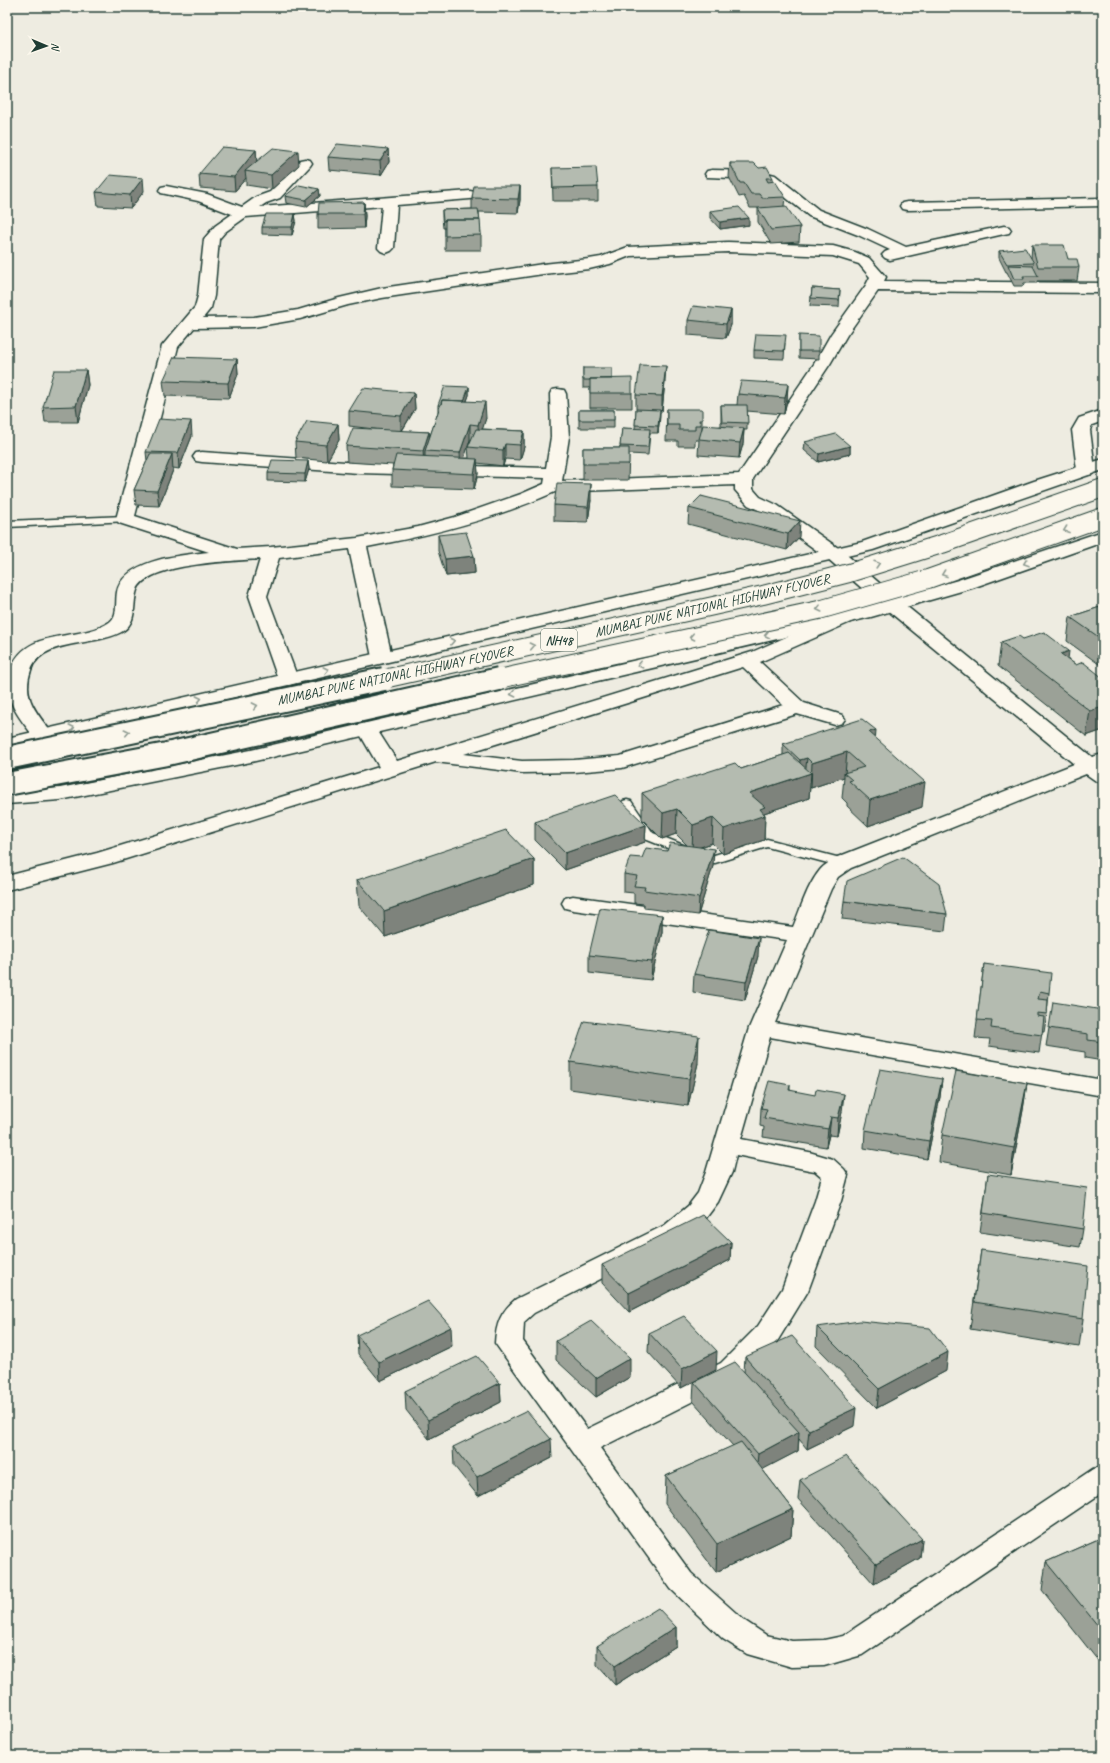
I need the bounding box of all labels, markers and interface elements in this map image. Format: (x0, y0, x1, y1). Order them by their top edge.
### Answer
north arrow (26, 26, 66, 66)
text: N (49, 43, 63, 52)
one-way arrow (1063, 525, 1070, 533)
one-way arrow (1023, 558, 1030, 566)
one-way arrow (873, 560, 880, 569)
one-way arrow (941, 569, 948, 577)
street label: MUMBAI PUNE NATIONAL HIGHWAY FLYOVER (593, 570, 833, 641)
one-way arrow (816, 605, 822, 613)
road number: NH48 (541, 629, 577, 651)
one-way arrow (763, 631, 770, 639)
one-way arrow (689, 632, 695, 641)
one-way arrow (449, 637, 455, 645)
street label: MUMBAI PUNE NATIONAL HIGHWAY FLYOVER (276, 642, 516, 709)
one-way arrow (529, 642, 535, 650)
one-way arrow (637, 660, 643, 668)
one-way arrow (322, 667, 329, 675)
one-way arrow (510, 690, 517, 698)
one-way arrow (196, 696, 202, 704)
one-way arrow (252, 702, 258, 711)
one-way arrow (69, 725, 75, 733)
one-way arrow (124, 728, 130, 736)

